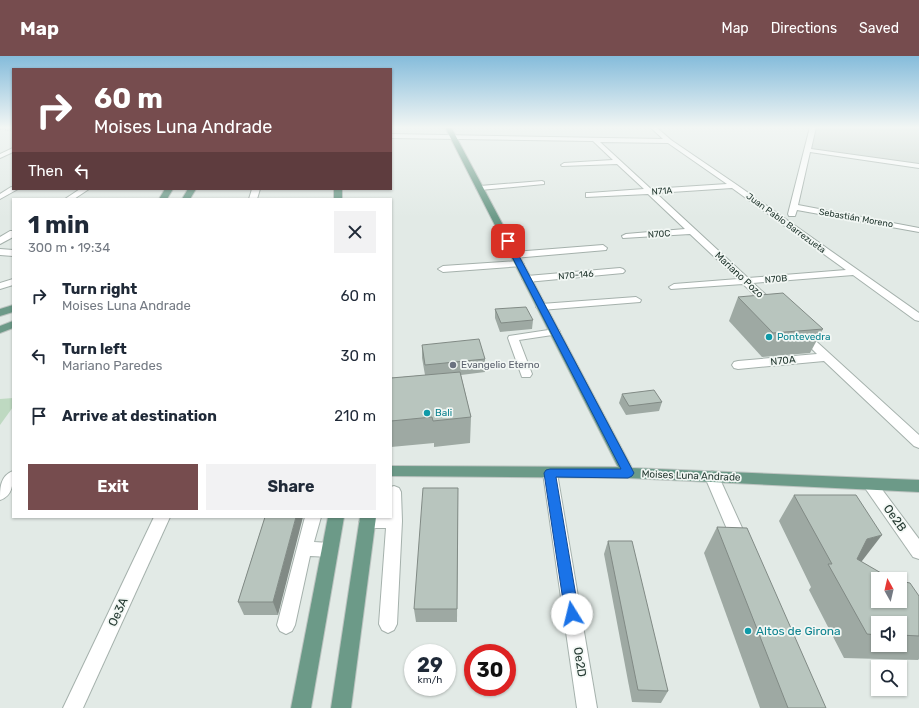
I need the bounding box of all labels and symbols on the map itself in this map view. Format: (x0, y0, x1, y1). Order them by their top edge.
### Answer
street label: N71A (651, 185, 673, 197)
street label: Juan Pablo Barrezueta (744, 191, 828, 255)
street label: Sebastián Moreno (818, 207, 894, 229)
pin (491, 224, 525, 258)
street label: N70C (647, 228, 671, 240)
street label: Mariano Pozo (712, 249, 766, 301)
street label: N70-146 (558, 268, 595, 282)
street label: N70B (764, 273, 788, 285)
place label: Pontevedra (777, 331, 831, 343)
marker: Pontevedra (764, 332, 774, 342)
street label: N70A (770, 354, 796, 368)
place label: Evangelio Eterno (461, 359, 540, 371)
marker: Evangelio Eterno (448, 360, 458, 370)
place label: Bali (435, 407, 452, 419)
marker: Bali (422, 408, 432, 418)
street label: Moises Luna Andrade (641, 468, 741, 484)
street label: Oe2B (881, 502, 909, 534)
north arrow (871, 572, 907, 608)
position arrow (551, 593, 593, 635)
street label: Oe3A (105, 595, 131, 629)
place label: Altos de Girona (756, 624, 841, 638)
marker: Altos de Girona (743, 626, 753, 636)
speed limit sign: 30 (464, 644, 516, 696)
street label: Oe2D (571, 646, 589, 678)

